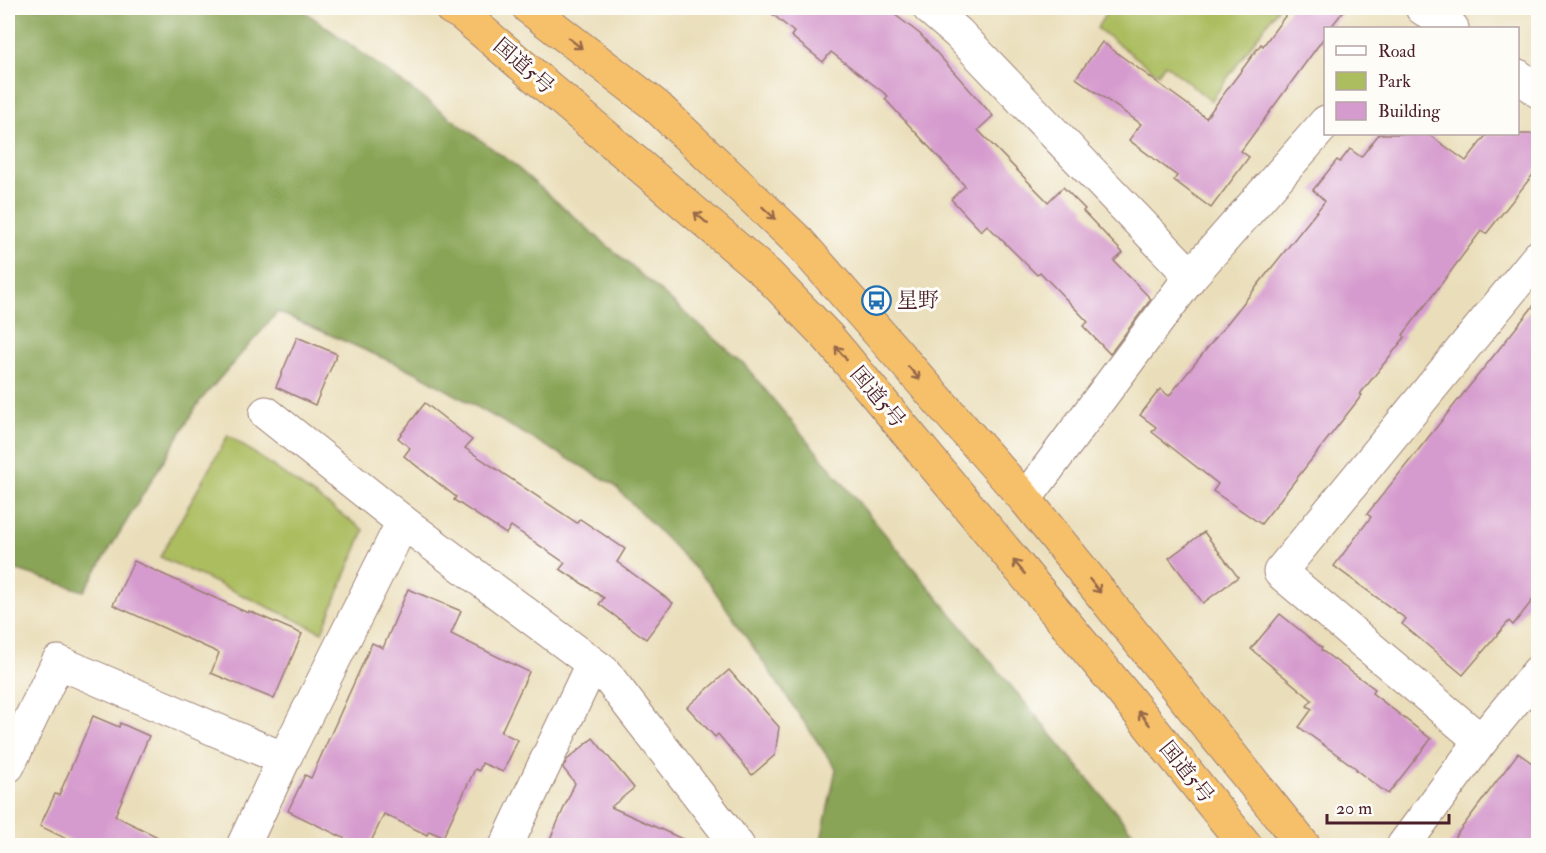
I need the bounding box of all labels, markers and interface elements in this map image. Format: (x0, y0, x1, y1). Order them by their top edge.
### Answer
legend (1324, 27, 1519, 135)
street label: 国道5号 (488, 32, 560, 100)
one-way arrow (567, 37, 583, 50)
text: Road (1378, 40, 1416, 63)
text: Park (1378, 70, 1411, 93)
text: Building (1378, 100, 1441, 123)
one-way arrow (761, 206, 776, 220)
one-way arrow (694, 211, 709, 225)
bus stop icon: 星野 (860, 284, 892, 316)
place label: 星野 (897, 287, 939, 314)
one-way arrow (834, 346, 848, 361)
street label: 国道5号 (844, 361, 911, 434)
one-way arrow (907, 365, 921, 380)
one-way arrow (1013, 560, 1026, 576)
one-way arrow (1088, 577, 1101, 593)
one-way arrow (1137, 710, 1150, 726)
street label: 国道5号 (1153, 736, 1220, 809)
scale bar (1327, 787, 1448, 825)
text: 20 m (1336, 797, 1372, 820)

